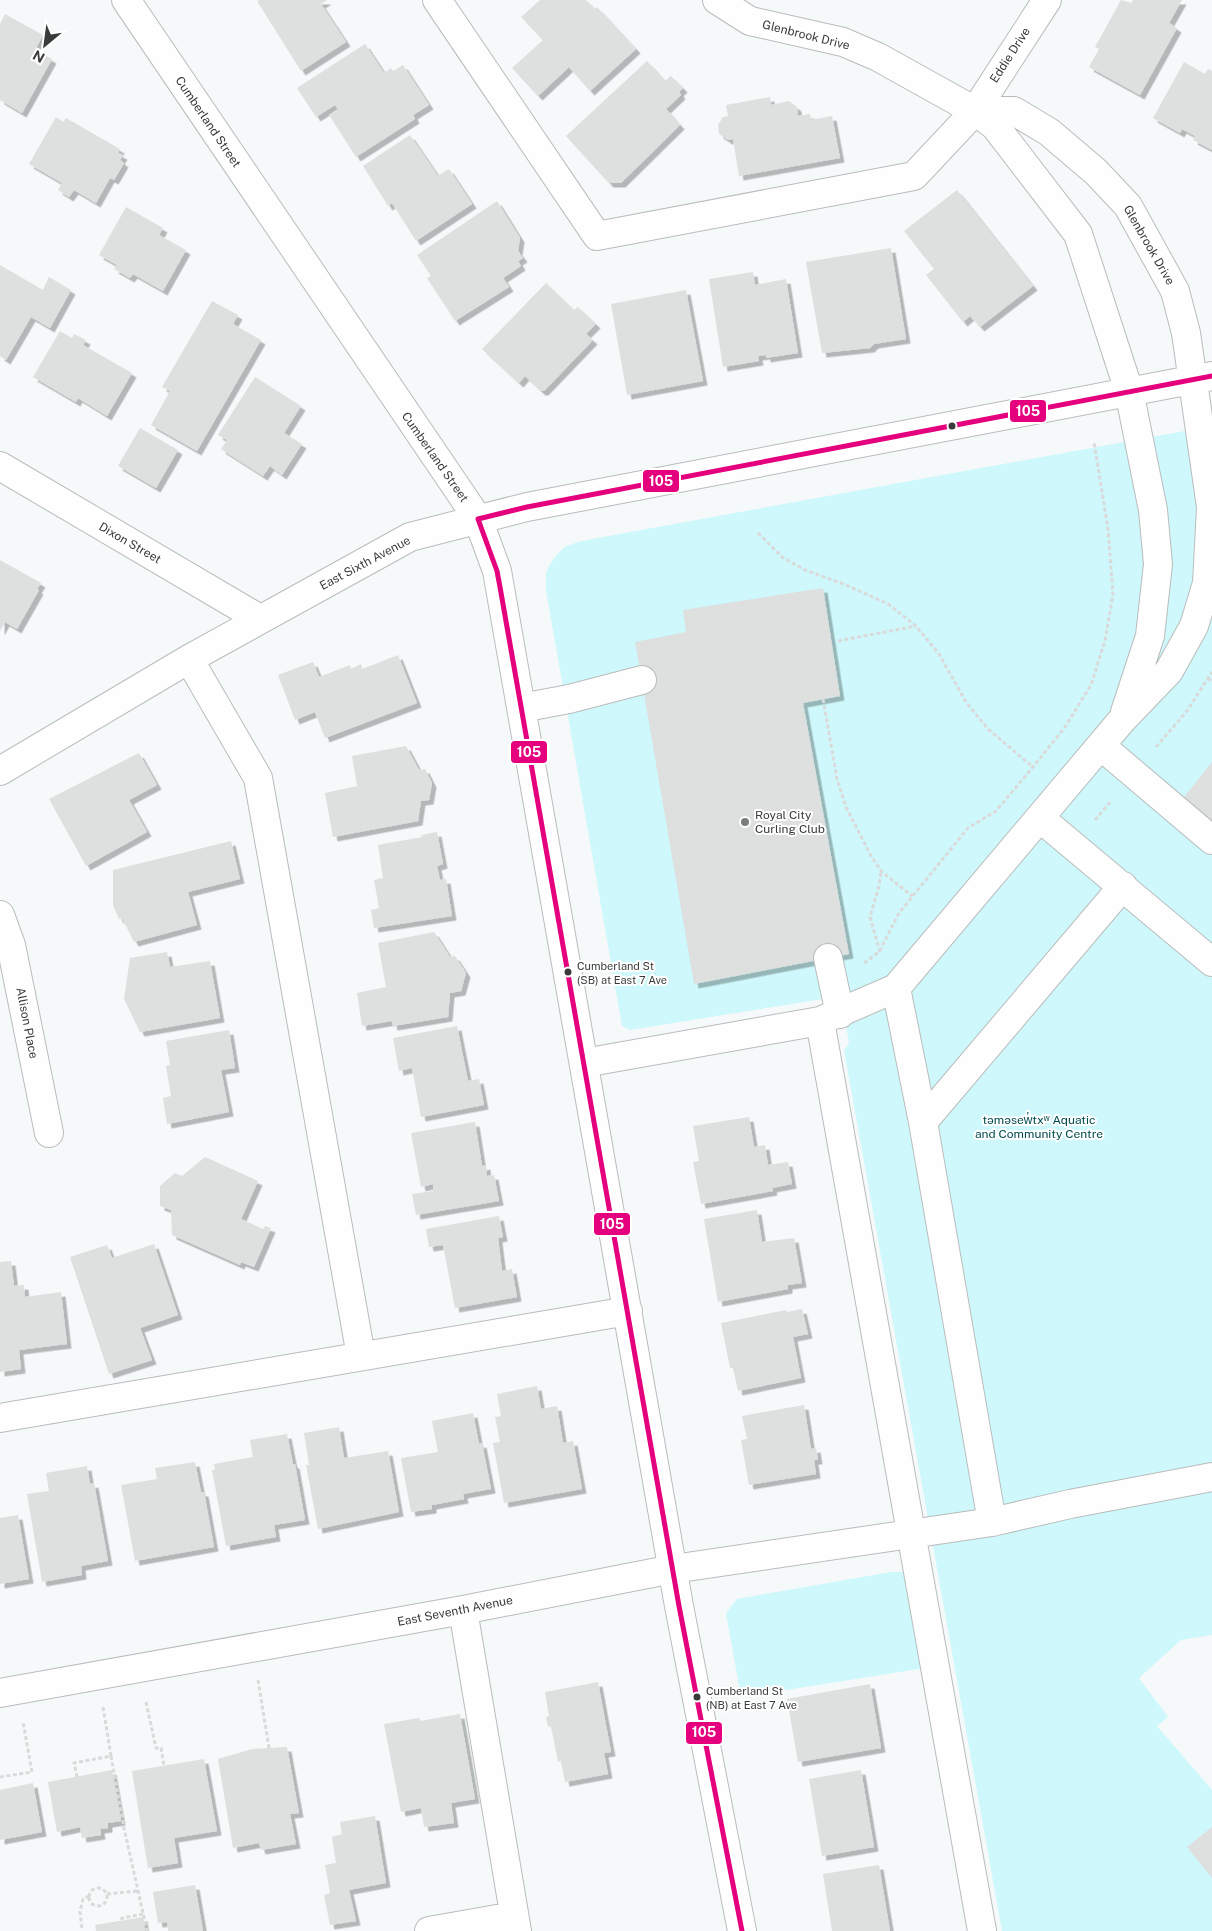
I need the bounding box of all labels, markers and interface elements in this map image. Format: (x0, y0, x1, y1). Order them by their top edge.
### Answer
street label: Glenbrook Drive (761, 17, 851, 53)
north arrow (20, 20, 70, 70)
street label: Eddie Drive (987, 25, 1033, 85)
text: N (30, 47, 47, 66)
street label: Cumberland Street (172, 74, 244, 170)
street label: Glenbrook Drive (1121, 203, 1178, 287)
line badge: 105 (1009, 399, 1047, 423)
text: 105 (1016, 403, 1040, 419)
street label: Cumberland Street (399, 409, 471, 505)
unlabelled marker (947, 421, 957, 431)
line badge: 105 (642, 469, 680, 493)
text: 105 (649, 473, 673, 489)
street label: Dixon Street (96, 520, 164, 567)
street label: East Sixth Avenue (317, 533, 413, 593)
line badge: 105 (510, 740, 548, 764)
text: 105 (517, 744, 541, 760)
place label: Royal City Curling Club (755, 808, 825, 836)
marker: Royal City Curling Club (739, 816, 751, 828)
place label: Cumberland St (SB) at East 7 Ave (577, 960, 667, 986)
marker: Cumberland St (SB) at East 7 Ave (563, 967, 573, 977)
street label: Allison Place (13, 986, 41, 1060)
park label: təməsew̓txʷ Aquatic and Community Centre (975, 1111, 1103, 1141)
line badge: 105 (593, 1212, 631, 1236)
text: 105 (600, 1216, 624, 1232)
street label: East Seventh Avenue (396, 1593, 514, 1629)
place label: Cumberland St (NB) at East 7 Ave (706, 1685, 797, 1711)
marker: Cumberland St (NB) at East 7 Ave (692, 1692, 702, 1702)
line badge: 105 (685, 1721, 723, 1745)
text: 105 (692, 1724, 716, 1740)

